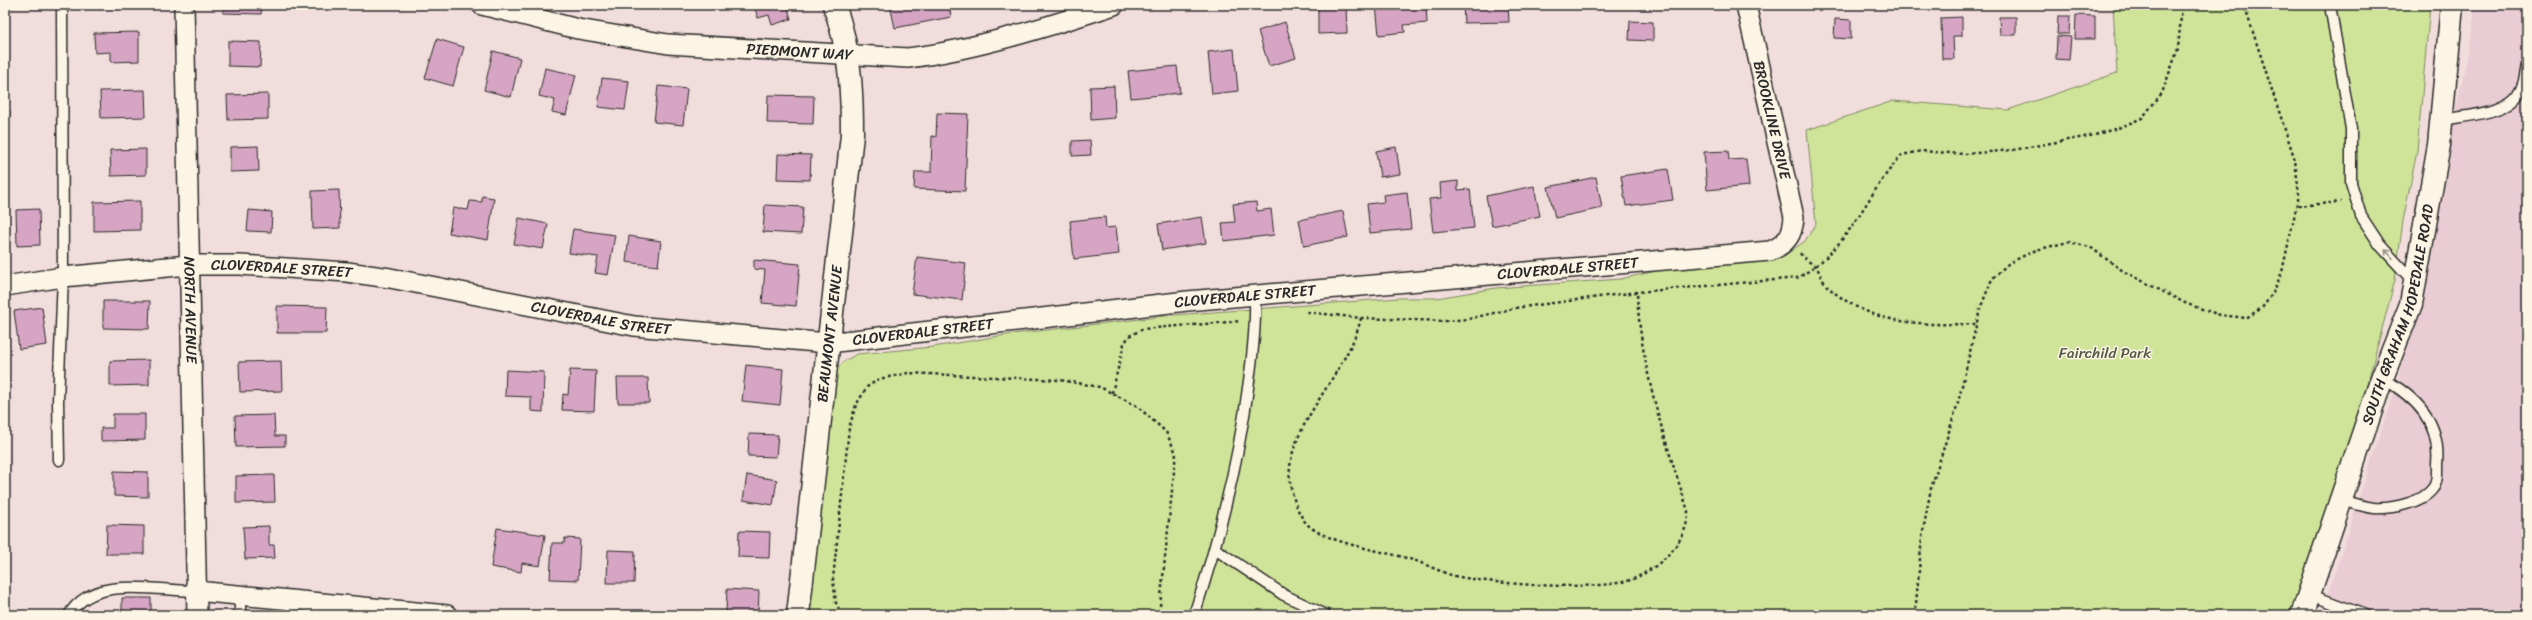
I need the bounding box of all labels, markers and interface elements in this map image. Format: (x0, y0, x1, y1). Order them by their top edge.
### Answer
street label: PIEDMONT WAY (746, 36, 855, 68)
street label: BROOKLINE DRIVE (1746, 58, 1799, 184)
street label: SOUTH GRAHAM HOPEDALE ROAD (2354, 202, 2441, 428)
street label: CLOVERDALE STREET (1496, 249, 1641, 287)
one-way arrow (2385, 250, 2394, 260)
street label: CLOVERDALE STREET (211, 252, 356, 286)
street label: NORTH AVENUE (176, 256, 205, 365)
street label: BEAUMONT AVENUE (809, 262, 850, 404)
street label: CLOVERDALE STREET (1173, 277, 1318, 315)
street label: CLOVERDALE STREET (529, 293, 674, 342)
street label: CLOVERDALE STREET (851, 311, 997, 353)
park label: Fairchild Park (2059, 340, 2152, 366)

